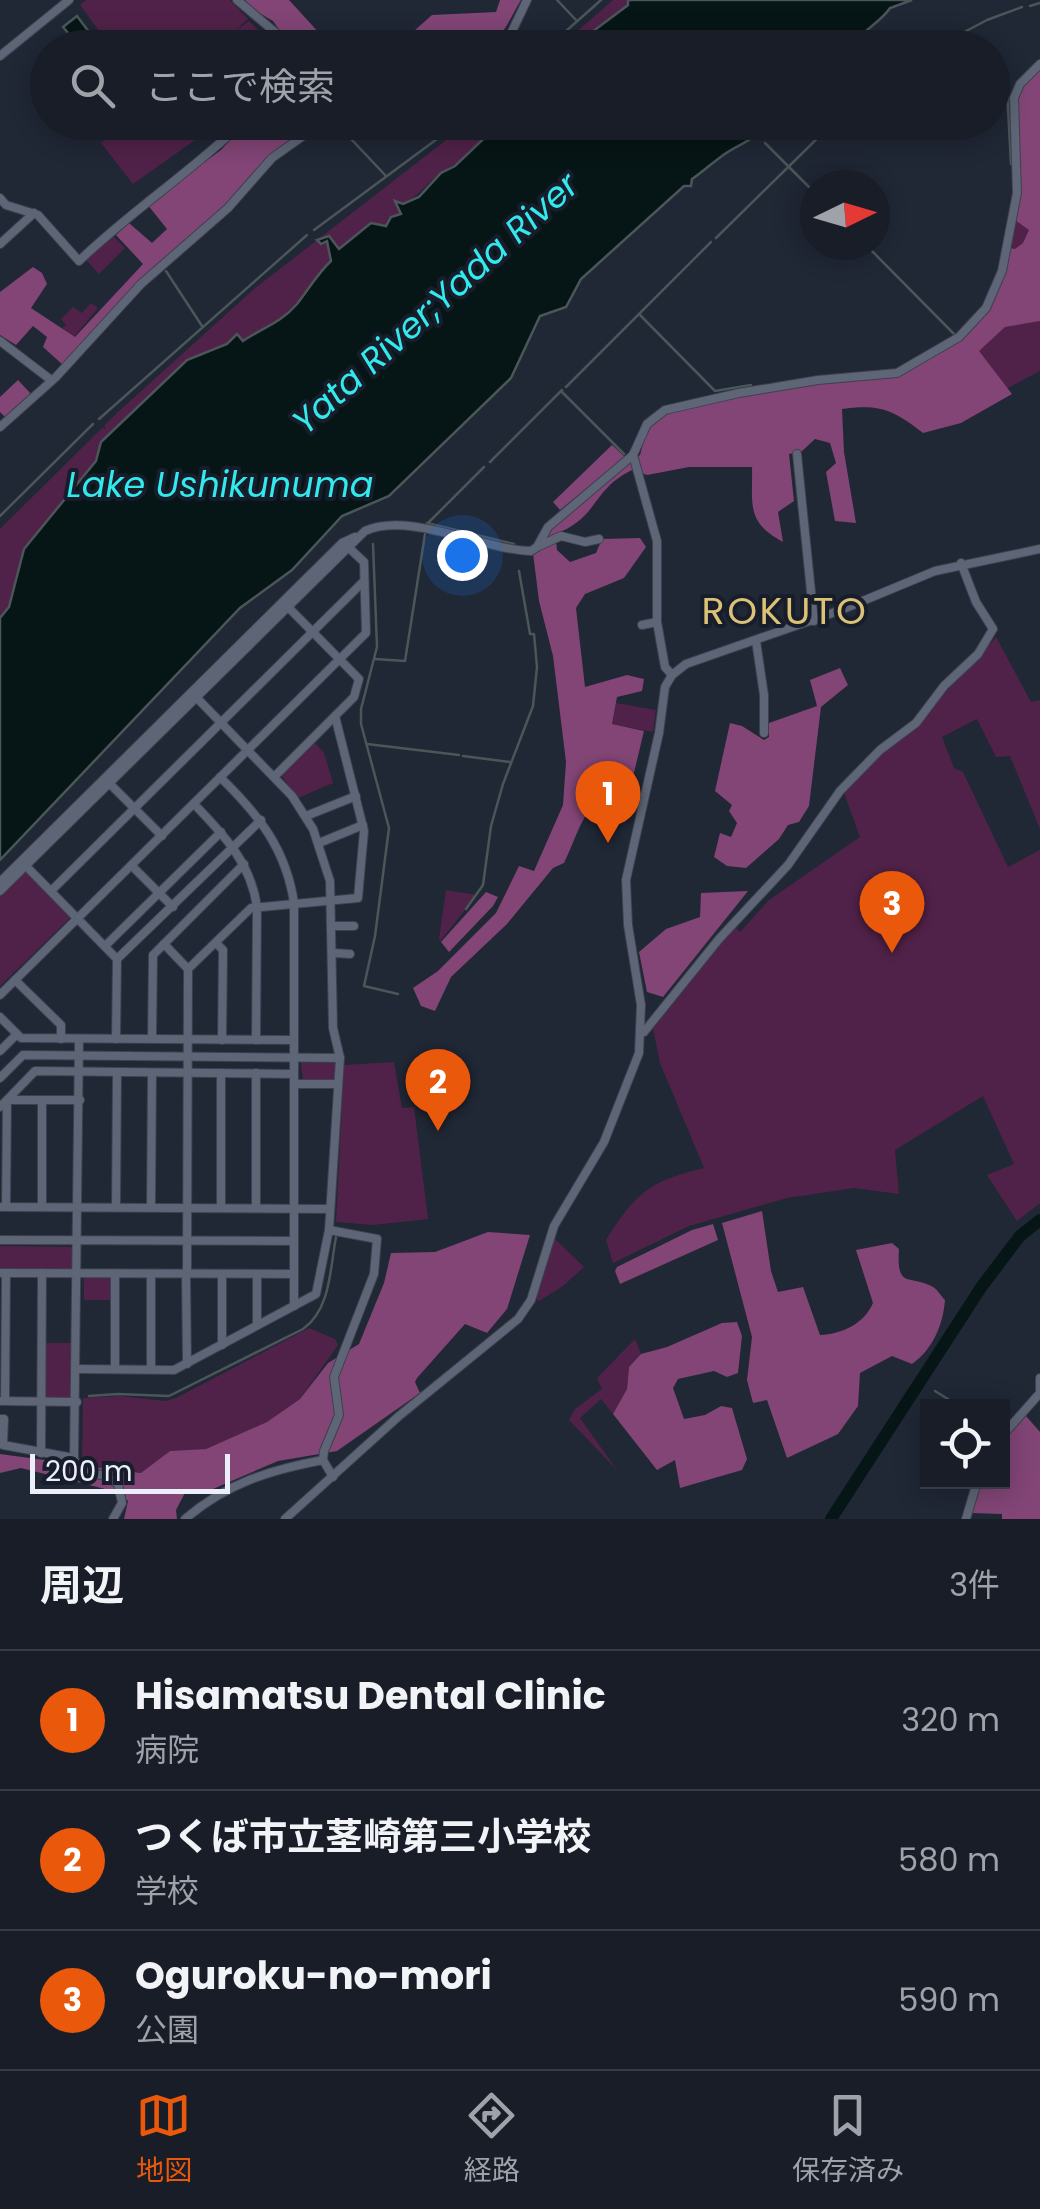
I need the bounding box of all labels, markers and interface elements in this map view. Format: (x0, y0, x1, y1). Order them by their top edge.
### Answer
search box (30, 30, 1010, 140)
icon: search (65, 58, 120, 113)
text: ここで検索 (145, 60, 335, 113)
water label: Yata River;Yada River (281, 160, 590, 445)
north arrow (800, 170, 890, 260)
water label: Lake Ushikunuma (67, 460, 373, 509)
your location (437, 530, 488, 581)
district label: ROKUTO (702, 584, 868, 637)
pin: 1 (576, 760, 640, 843)
pin: 3 (860, 870, 924, 953)
pin: 2 (406, 1048, 470, 1131)
map controls (920, 1399, 1010, 1489)
button: locate (920, 1399, 1010, 1489)
scale bar (30, 1449, 230, 1494)
text: 200 m (45, 1452, 133, 1491)
text: 周辺 (40, 1556, 124, 1615)
text: 3件 (949, 1562, 1000, 1607)
text: Hisamatsu Dental Clinic (135, 1669, 606, 1722)
text: 1 (66, 1697, 79, 1742)
text: 320 m (901, 1697, 1000, 1742)
text: 病院 (135, 1727, 199, 1772)
text: つくば市立茎崎第三小学校 (135, 1810, 591, 1863)
text: 2 (63, 1837, 82, 1882)
text: 580 m (898, 1837, 1000, 1882)
text: 学校 (135, 1868, 199, 1913)
text: Oguroku-no-mori (135, 1949, 492, 2002)
text: 3 (63, 1977, 82, 2022)
text: 590 m (898, 1977, 1000, 2022)
text: 公園 (135, 2007, 199, 2052)
tab: 地図 (136, 2088, 192, 2192)
tab: 経路 (464, 2088, 520, 2192)
tab: 保存済み (792, 2088, 904, 2192)

